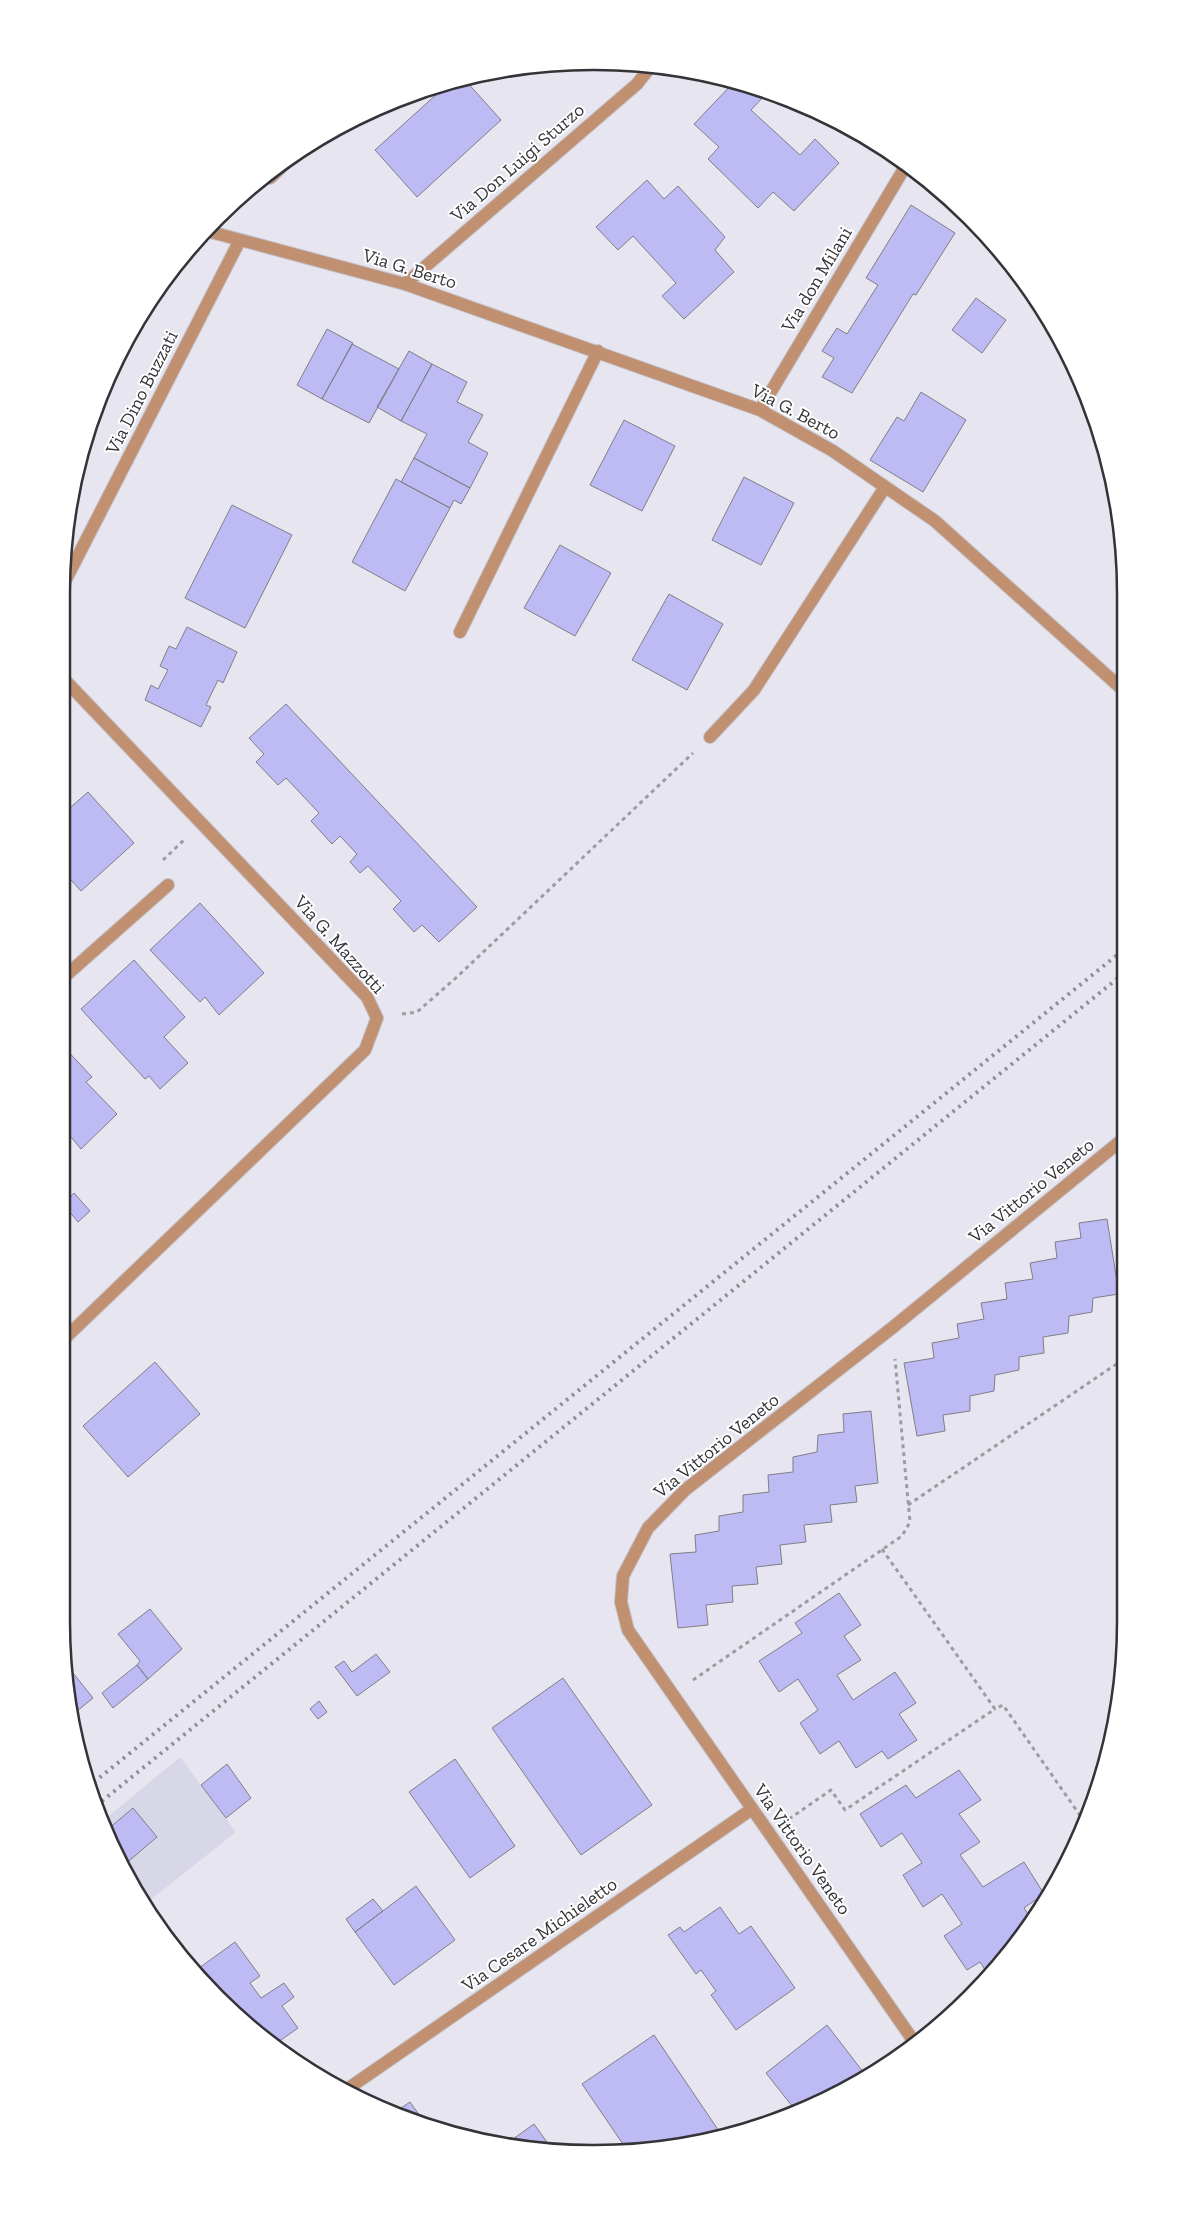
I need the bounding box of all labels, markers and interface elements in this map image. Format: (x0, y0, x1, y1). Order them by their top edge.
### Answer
street label: Via Don Luigi Sturzo (445, 98, 589, 227)
street label: Via don Milani (776, 222, 857, 337)
street label: Via G. Berto (359, 243, 460, 294)
street label: Via Dino Buzzati (100, 327, 182, 459)
street label: Via G. Berto (747, 378, 844, 445)
street label: Via G. Mazzotti (289, 890, 390, 998)
street label: Via Vittorio Veneto (963, 1133, 1099, 1249)
street label: Via Vittorio Veneto (648, 1388, 784, 1504)
street label: Via Vittorio Veneto (748, 1779, 856, 1919)
street label: Via Cesare Michieletto (456, 1872, 622, 1997)

